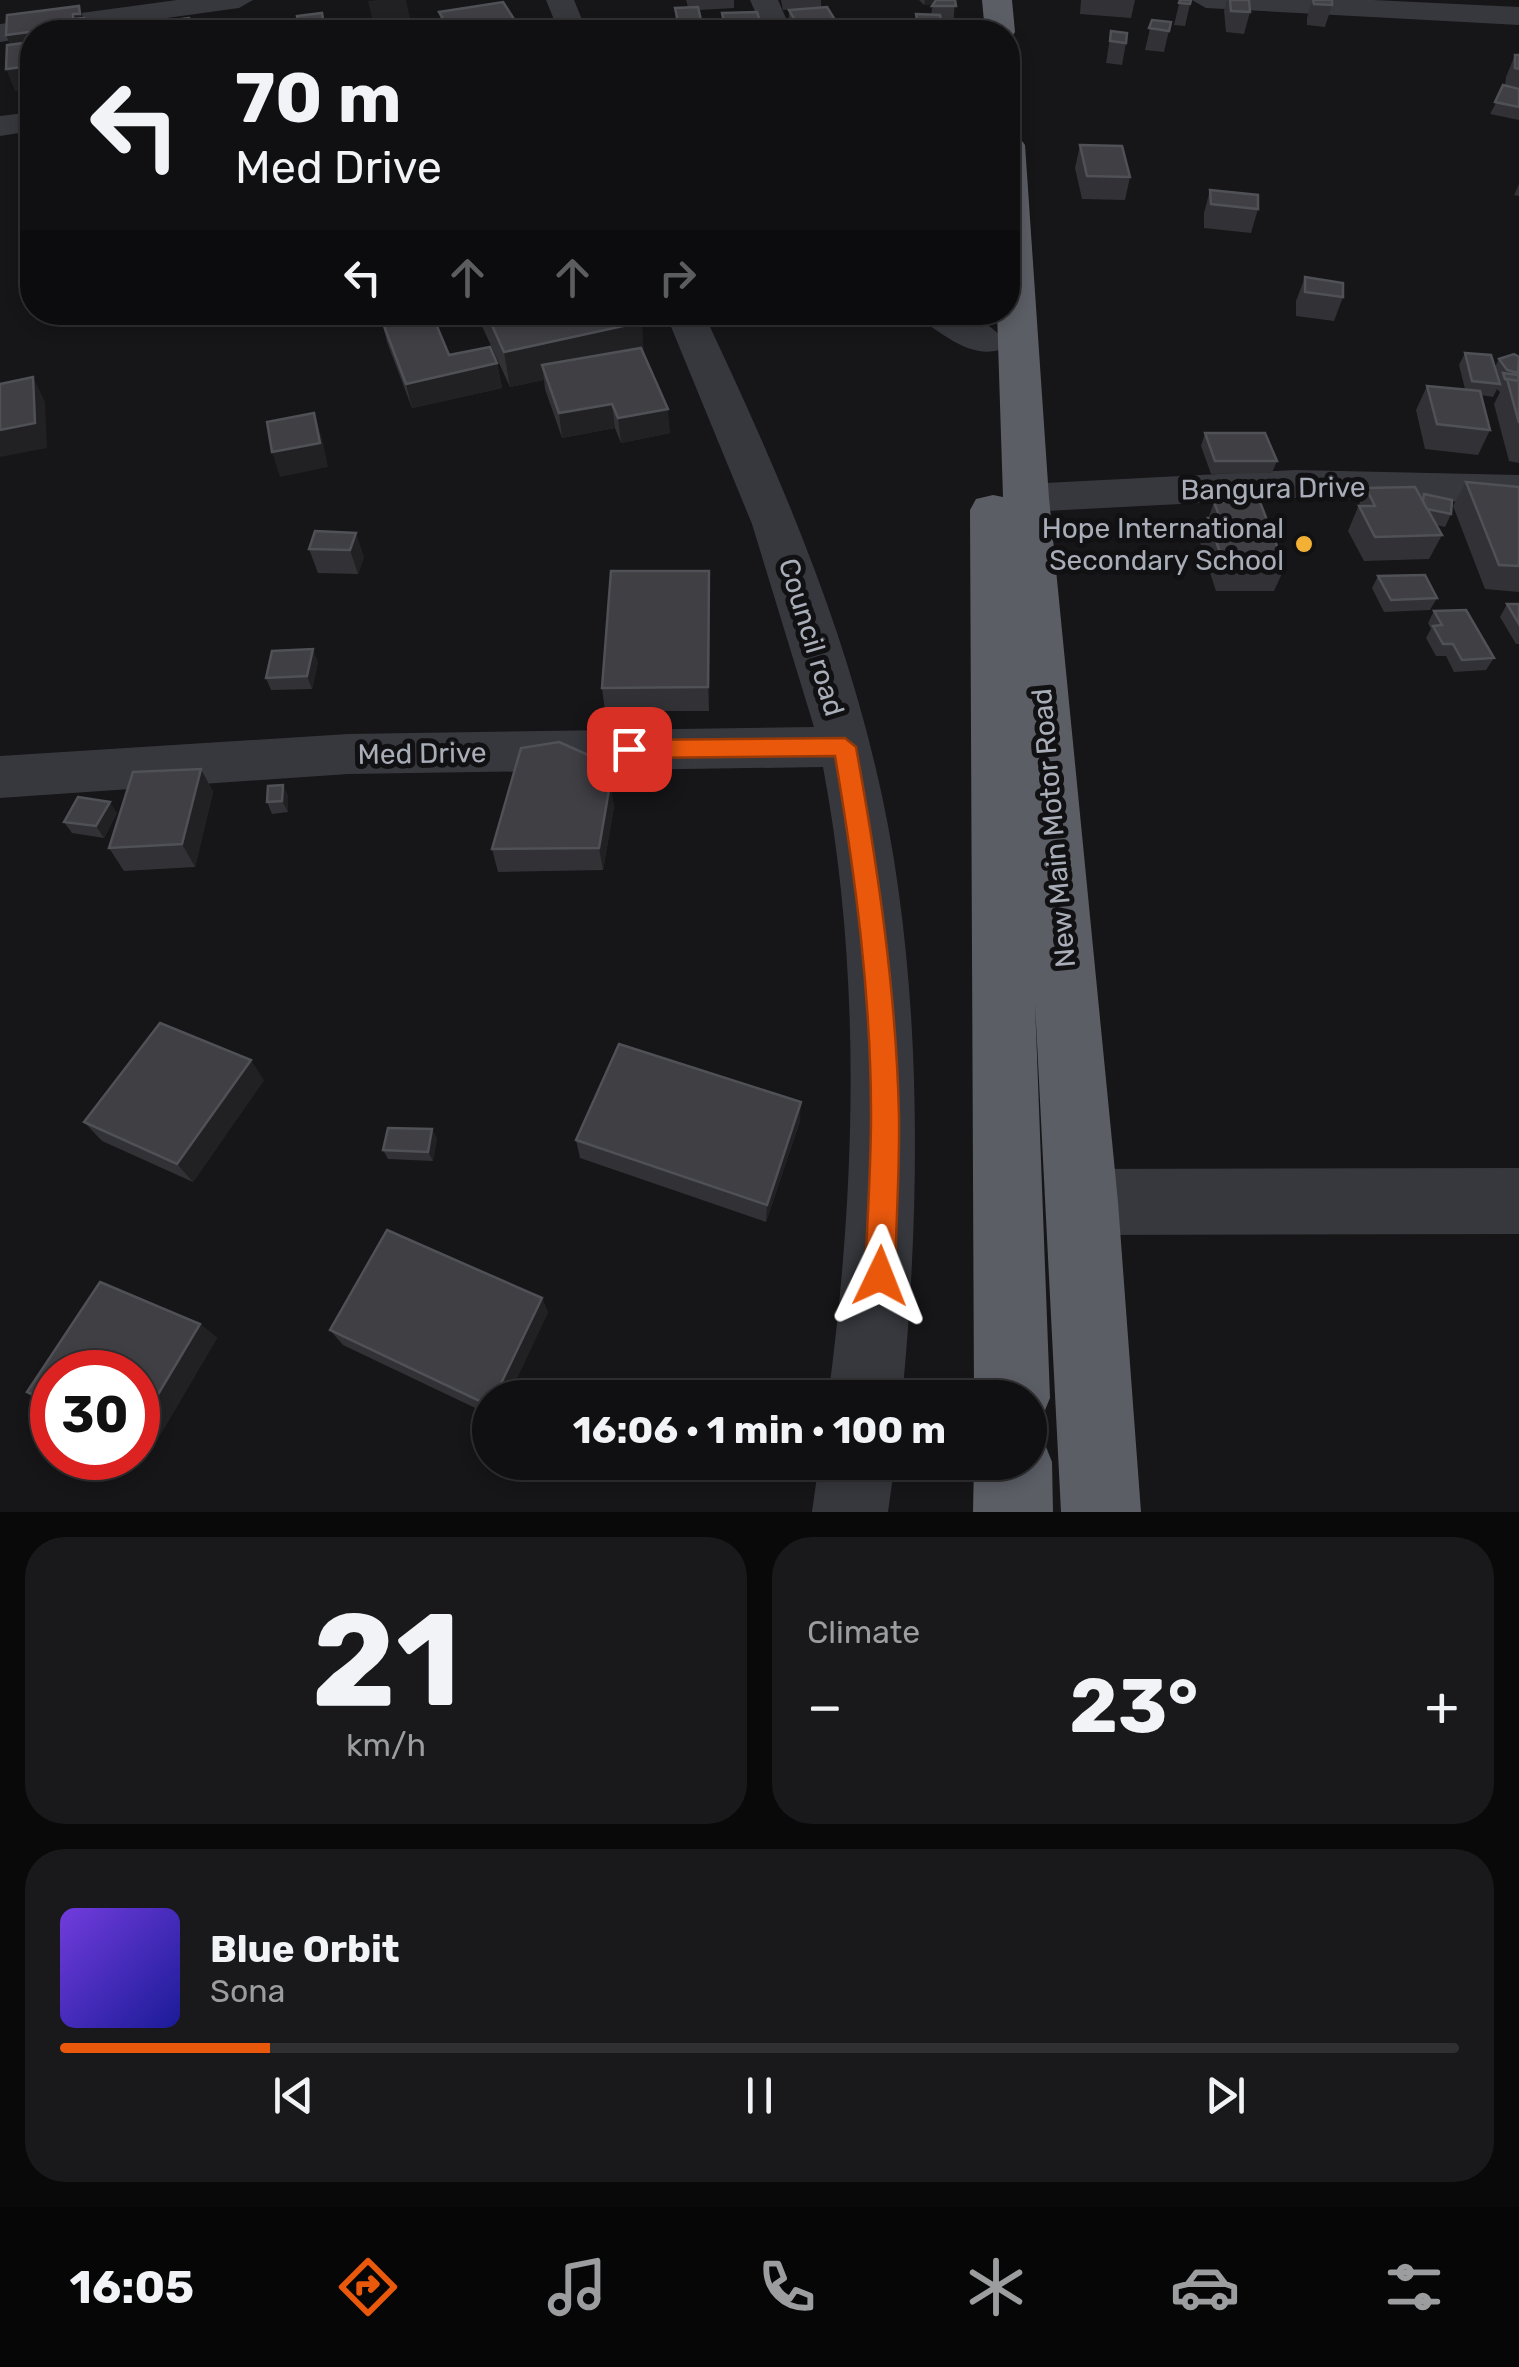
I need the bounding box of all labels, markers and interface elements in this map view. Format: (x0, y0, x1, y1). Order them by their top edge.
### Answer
text: 70 m (235, 57, 402, 140)
icon: left (70, 60, 200, 190)
text: Med Drive (235, 141, 442, 194)
icon: left (335, 250, 390, 305)
icon: ahead (440, 250, 495, 305)
icon: ahead (545, 250, 600, 305)
icon: right (650, 250, 705, 305)
street label: Bangura Drive (1180, 470, 1366, 507)
place label: Hope International Secondary School (1042, 512, 1284, 577)
marker: Hope International Secondary School (1293, 533, 1315, 555)
street label: Council road (772, 554, 851, 720)
street label: New Main Motor Road (1025, 687, 1082, 969)
pin (587, 707, 672, 792)
icon: arrive (602, 722, 657, 777)
street label: Med Drive (357, 736, 487, 771)
position arrow (828, 1224, 932, 1328)
speed limit sign: 30 (30, 1350, 160, 1480)
text: 16:06 · 1 min · 100 m (573, 1407, 946, 1453)
text: 21 (311, 1583, 461, 1738)
text: Climate (807, 1613, 920, 1651)
text: 23° (1069, 1662, 1198, 1751)
text: − (807, 1674, 843, 1739)
text: + (1425, 1674, 1459, 1739)
text: km/h (346, 1726, 426, 1764)
text: Blue Orbit (210, 1926, 400, 1972)
text: Sona (210, 1972, 285, 2010)
icon: previous (266, 2068, 321, 2123)
icon: pause (732, 2068, 787, 2123)
icon: next (1198, 2068, 1253, 2123)
icon: directions (333, 2252, 403, 2322)
icon: music (542, 2252, 612, 2322)
icon: phone (752, 2252, 822, 2322)
icon: climate (961, 2252, 1031, 2322)
icon: car (1170, 2252, 1240, 2322)
icon: filters (1379, 2252, 1449, 2322)
text: 16:05 (70, 2261, 194, 2314)

